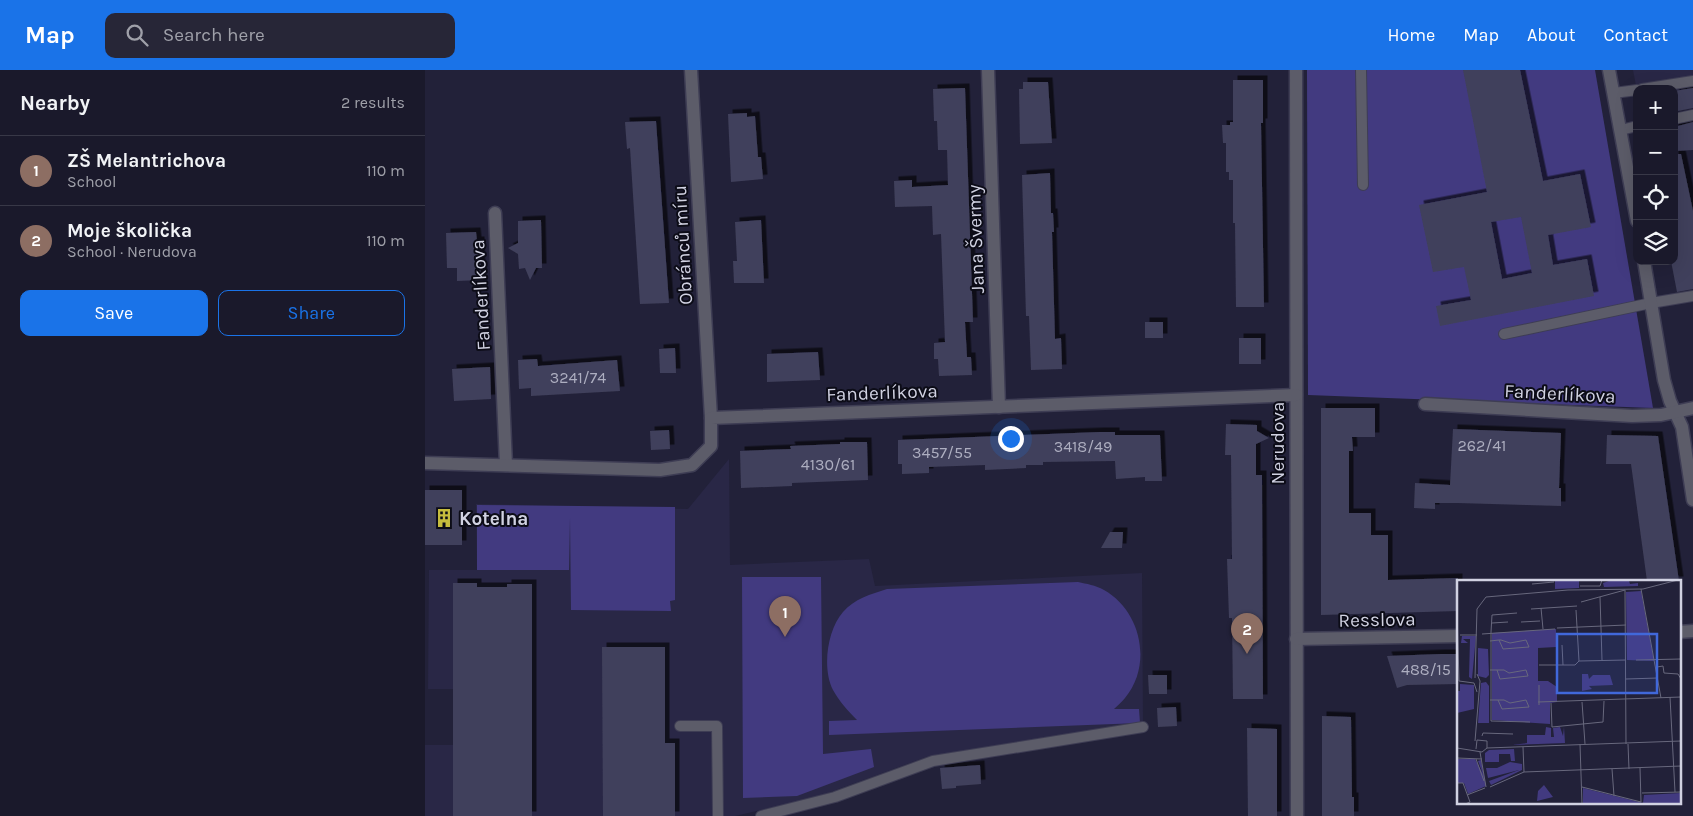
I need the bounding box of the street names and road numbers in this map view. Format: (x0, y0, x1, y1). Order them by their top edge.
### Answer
street label: Obránců míru (669, 184, 697, 305)
street label: Jana Švermy (963, 184, 989, 294)
street label: Fanderlíkova (467, 239, 495, 351)
street label: Fanderlíkova (826, 380, 938, 406)
street label: Fanderlíkova (1504, 380, 1616, 408)
street label: Nerudova (1267, 402, 1289, 484)
street label: Resslova (1338, 608, 1416, 632)

